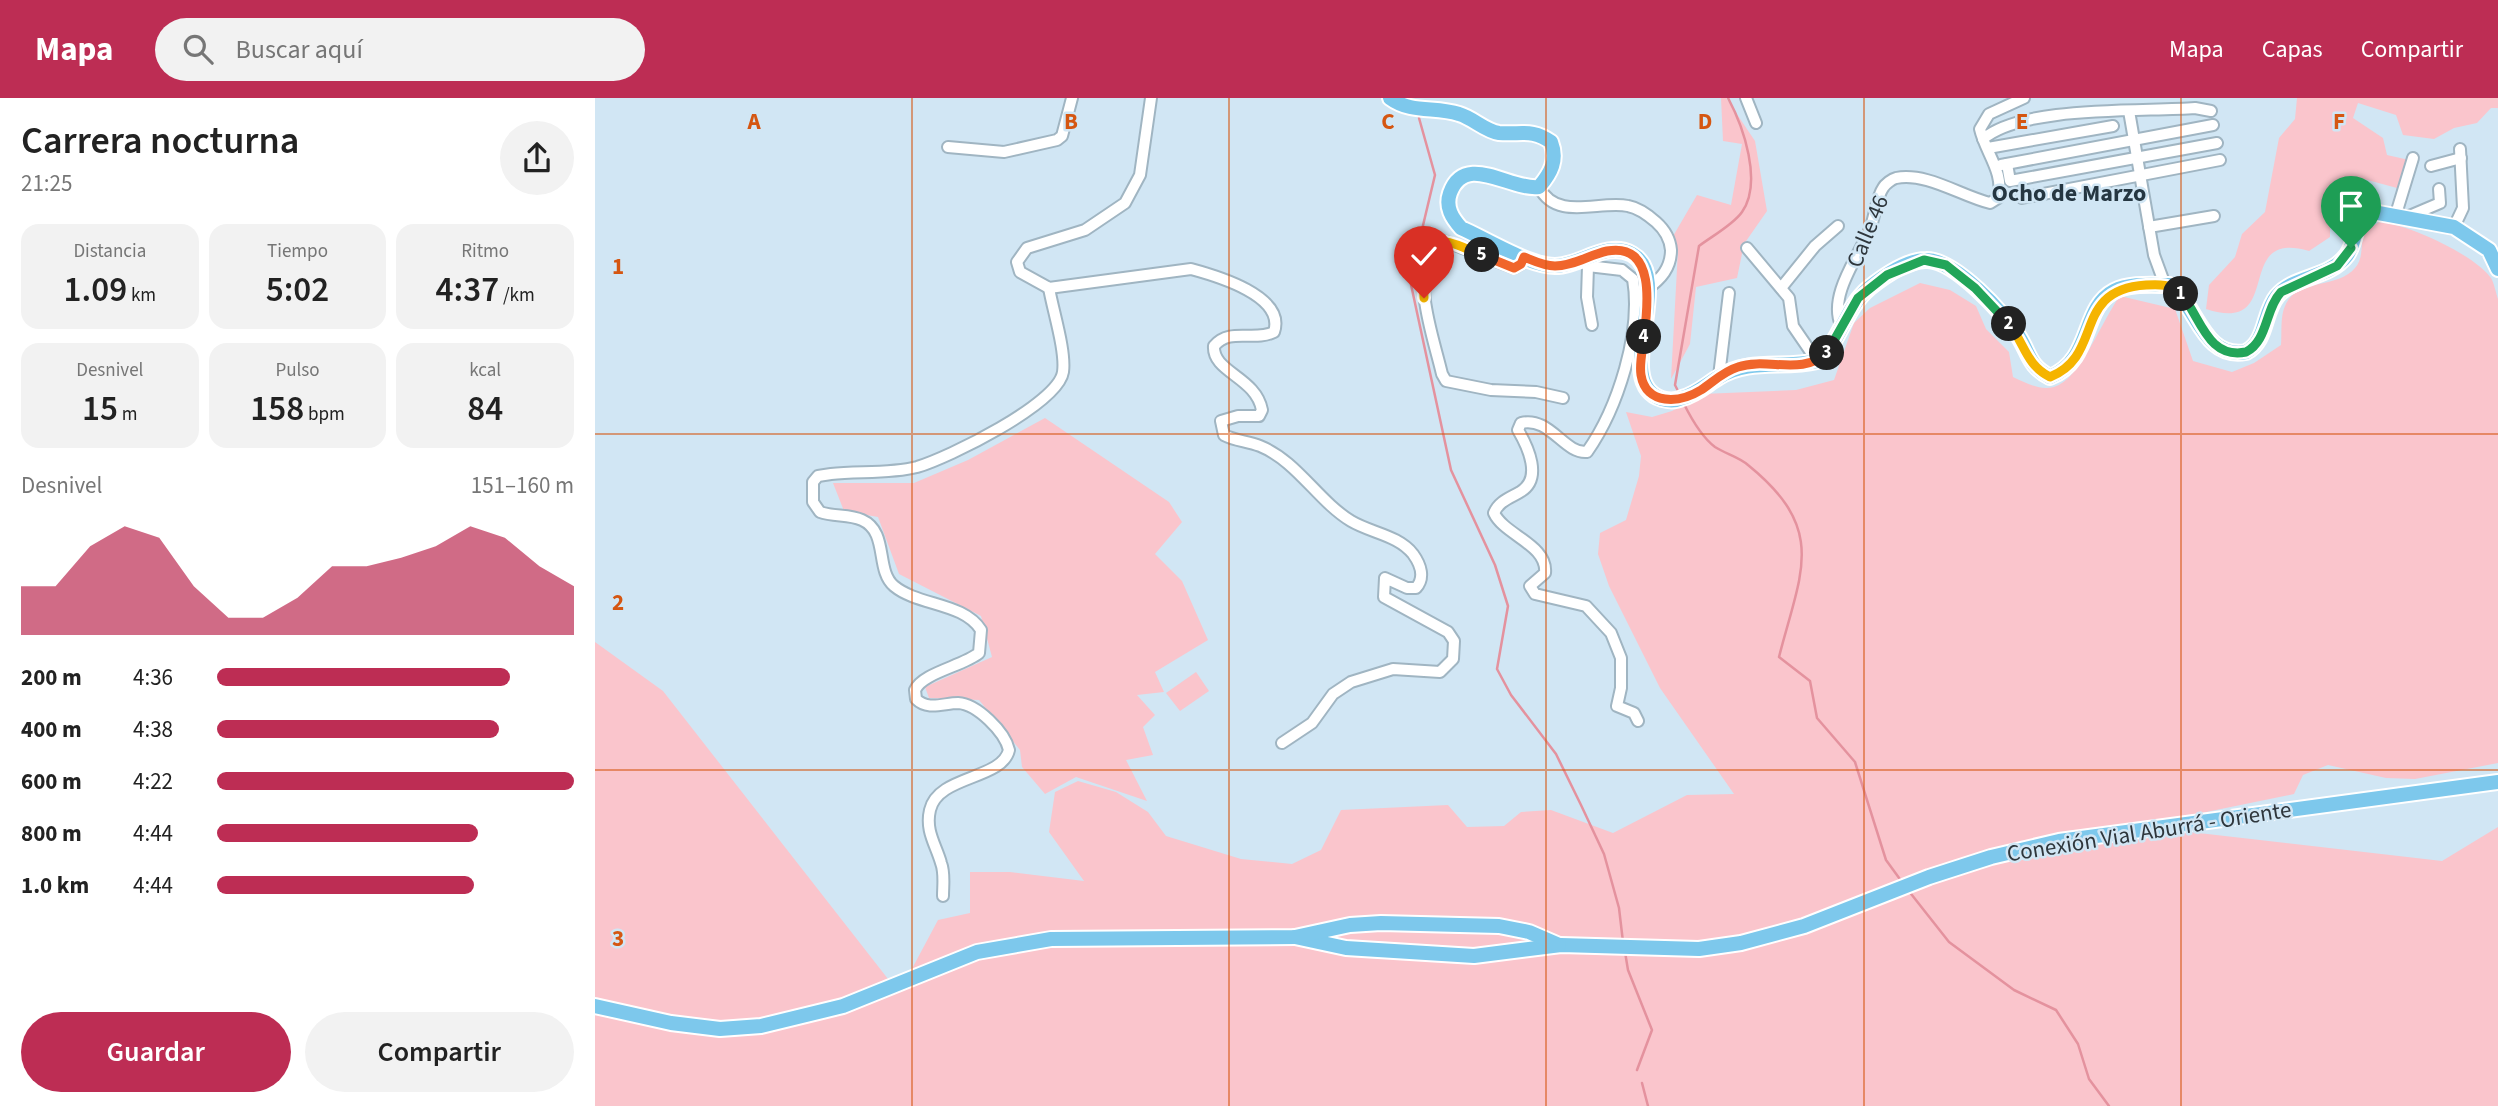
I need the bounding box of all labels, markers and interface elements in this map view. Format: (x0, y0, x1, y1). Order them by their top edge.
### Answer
search box (155, 18, 645, 81)
text: Mapa (35, 26, 113, 73)
icon: search (179, 30, 217, 68)
text: Buscar aquí (235, 31, 363, 68)
text: Mapa (2169, 32, 2224, 67)
text: Capas (2262, 32, 2323, 67)
text: Compartir (2361, 32, 2463, 67)
text: A (746, 105, 761, 138)
text: B (1064, 105, 1078, 138)
text: C (1381, 105, 1395, 138)
text: D (1698, 105, 1712, 138)
text: E (2016, 105, 2028, 138)
text: F (2333, 105, 2345, 138)
text: Carrera nocturna (21, 114, 299, 168)
button: share (500, 121, 574, 195)
text: 21:25 (21, 167, 72, 200)
district label: Ocho de Marzo (1992, 176, 2146, 211)
pin (2321, 176, 2381, 248)
icon: arrive (2332, 187, 2370, 225)
street label: Calle 46 (1838, 190, 1897, 272)
pin (1394, 226, 1454, 298)
icon: check (1405, 237, 1443, 275)
text: Distancia (73, 238, 146, 265)
text: Tiempo (267, 238, 328, 265)
text: Ritmo (461, 238, 509, 265)
pin: 5 (1465, 238, 1499, 272)
text: 5 (1476, 241, 1487, 268)
text: 1 (612, 250, 624, 283)
text: 1.09 (64, 265, 127, 315)
text: 5:02 (266, 265, 329, 315)
text: 4:37 (436, 265, 499, 315)
pin: 1 (2163, 276, 2199, 312)
text: 1 (2175, 280, 2186, 307)
text: km (127, 282, 156, 309)
text: /km (499, 282, 535, 309)
pin: 2 (1991, 306, 2027, 342)
text: 2 (2003, 310, 2014, 337)
pin: 4 (1627, 320, 1661, 354)
text: 4 (1638, 323, 1649, 350)
pin: 3 (1809, 336, 1845, 370)
text: 3 (1821, 339, 1832, 366)
text: Desnivel (76, 357, 143, 384)
text: Pulso (275, 357, 320, 384)
text: kcal (469, 357, 501, 384)
text: 15 (82, 384, 118, 434)
text: 158 (250, 384, 304, 434)
text: 84 (467, 384, 503, 434)
text: m (118, 401, 138, 428)
text: bpm (304, 401, 345, 428)
text: Desnivel (21, 469, 102, 502)
text: 151–160 m (471, 469, 574, 502)
text: 2 (612, 586, 624, 619)
text: 200 m (21, 661, 82, 694)
text: 4:36 (133, 661, 173, 694)
text: 400 m (21, 713, 82, 746)
text: 4:38 (133, 713, 173, 746)
text: 600 m (21, 765, 82, 798)
text: 4:22 (133, 765, 173, 798)
street label: Conexión Vial Aburrá - Oriente (2005, 793, 2294, 870)
text: 800 m (21, 817, 82, 850)
text: 4:44 (133, 817, 173, 850)
text: 1.0 km (21, 869, 89, 902)
text: 4:44 (133, 869, 173, 902)
text: 3 (612, 922, 624, 955)
button: Guardar (21, 1012, 291, 1092)
button: Compartir (305, 1012, 574, 1092)

